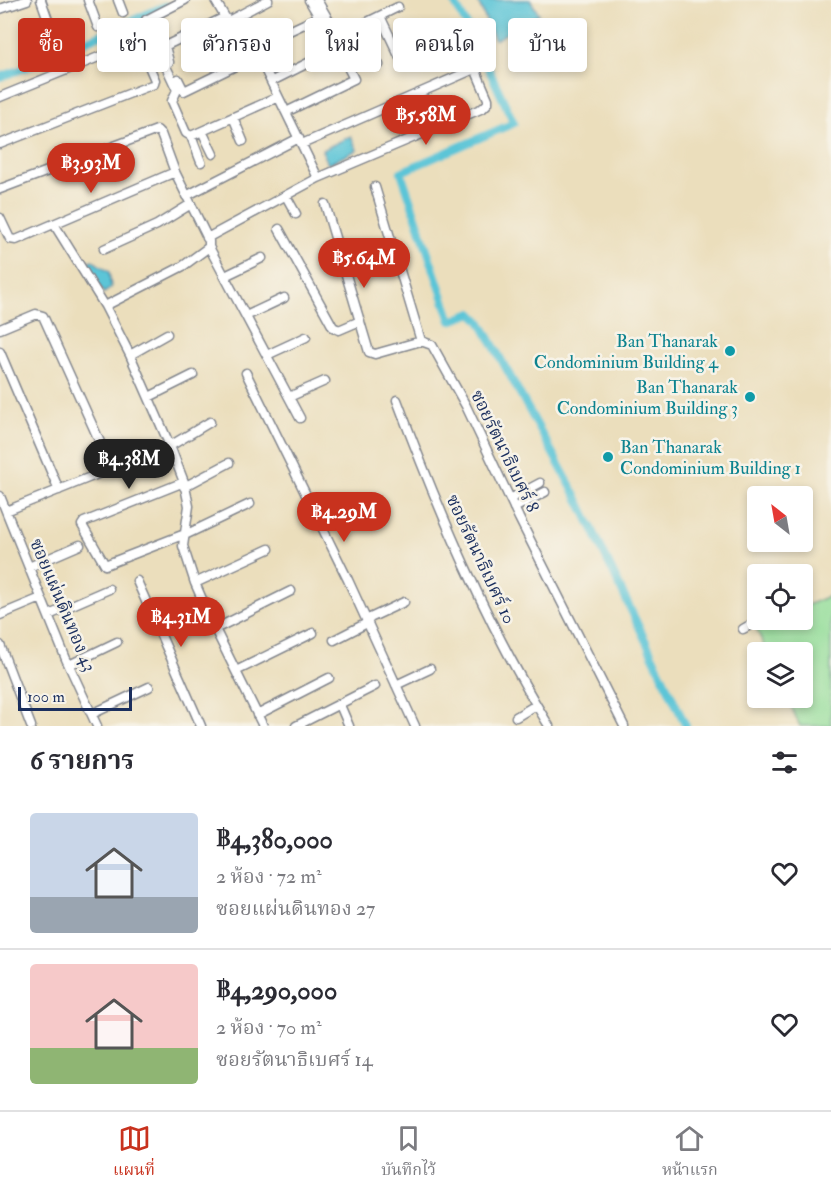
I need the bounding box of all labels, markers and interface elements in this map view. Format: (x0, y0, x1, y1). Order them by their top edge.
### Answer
chip: ซื้อ (18, 18, 85, 72)
chip: เช่า (97, 18, 169, 72)
chip: ตัวกรอง (181, 18, 293, 72)
chip: ใหม่ (305, 18, 381, 72)
chip: คอนโด (393, 18, 496, 72)
chip: บ้าน (508, 18, 587, 72)
pin: ฿5.58M (377, 95, 475, 146)
text: ฿5.58M (396, 102, 456, 127)
pin: ฿3.93M (42, 143, 140, 194)
text: ฿3.93M (61, 150, 121, 175)
pin: ฿5.64M (315, 238, 413, 289)
text: ฿5.64M (332, 245, 396, 270)
place label: Ban Thanarak Condominium Building 4 (534, 330, 719, 374)
marker: Ban Thanarak Condominium Building 4 (723, 344, 737, 358)
place label: Ban Thanarak Condominium Building 3 (557, 376, 738, 420)
street label: ซอยรัตนาธิเบศร์ 8 (465, 386, 544, 516)
marker: Ban Thanarak Condominium Building 3 (743, 390, 757, 404)
place label: Ban Thanarak Condominium Building 1 (620, 436, 801, 480)
pin: ฿4.38M (80, 439, 178, 490)
text: ฿4.38M (98, 446, 160, 471)
marker: Ban Thanarak Condominium Building 1 (601, 450, 615, 464)
north arrow (747, 486, 813, 552)
map controls (747, 486, 813, 708)
street label: ซอยรัตนาธิเบศร์ 10 (440, 491, 521, 628)
pin: ฿4.29M (295, 492, 393, 543)
text: ฿4.29M (311, 499, 377, 524)
street label: ซอยแผ่นดินทอง 43 (24, 535, 101, 675)
button: locate (747, 564, 813, 630)
pin: ฿4.31M (132, 597, 230, 648)
text: ฿4.31M (151, 604, 211, 629)
button: layers (747, 642, 813, 708)
scale bar (18, 684, 132, 712)
text: 100 m (27, 687, 65, 707)
text: 6 รายการ (30, 745, 134, 777)
icon: filters (768, 746, 801, 779)
text: ฿4,380,000 (216, 824, 333, 856)
icon: home (78, 837, 150, 909)
icon: heart (768, 857, 801, 890)
text: 2 ห้อง · 72 m² (216, 864, 322, 889)
text: ซอยแผ่นดินทอง 27 (216, 896, 375, 921)
text: ฿4,290,000 (216, 975, 337, 1007)
icon: home (78, 988, 150, 1060)
icon: heart (768, 1008, 801, 1041)
text: 2 ห้อง · 70 m² (216, 1015, 322, 1040)
text: ซอยรัตนาธิเบศร์ 14 (216, 1047, 373, 1072)
tab: แผนที่ (113, 1122, 155, 1184)
tab: บันทึกไว้ (381, 1122, 436, 1184)
tab: หน้าแรก (662, 1122, 718, 1184)

